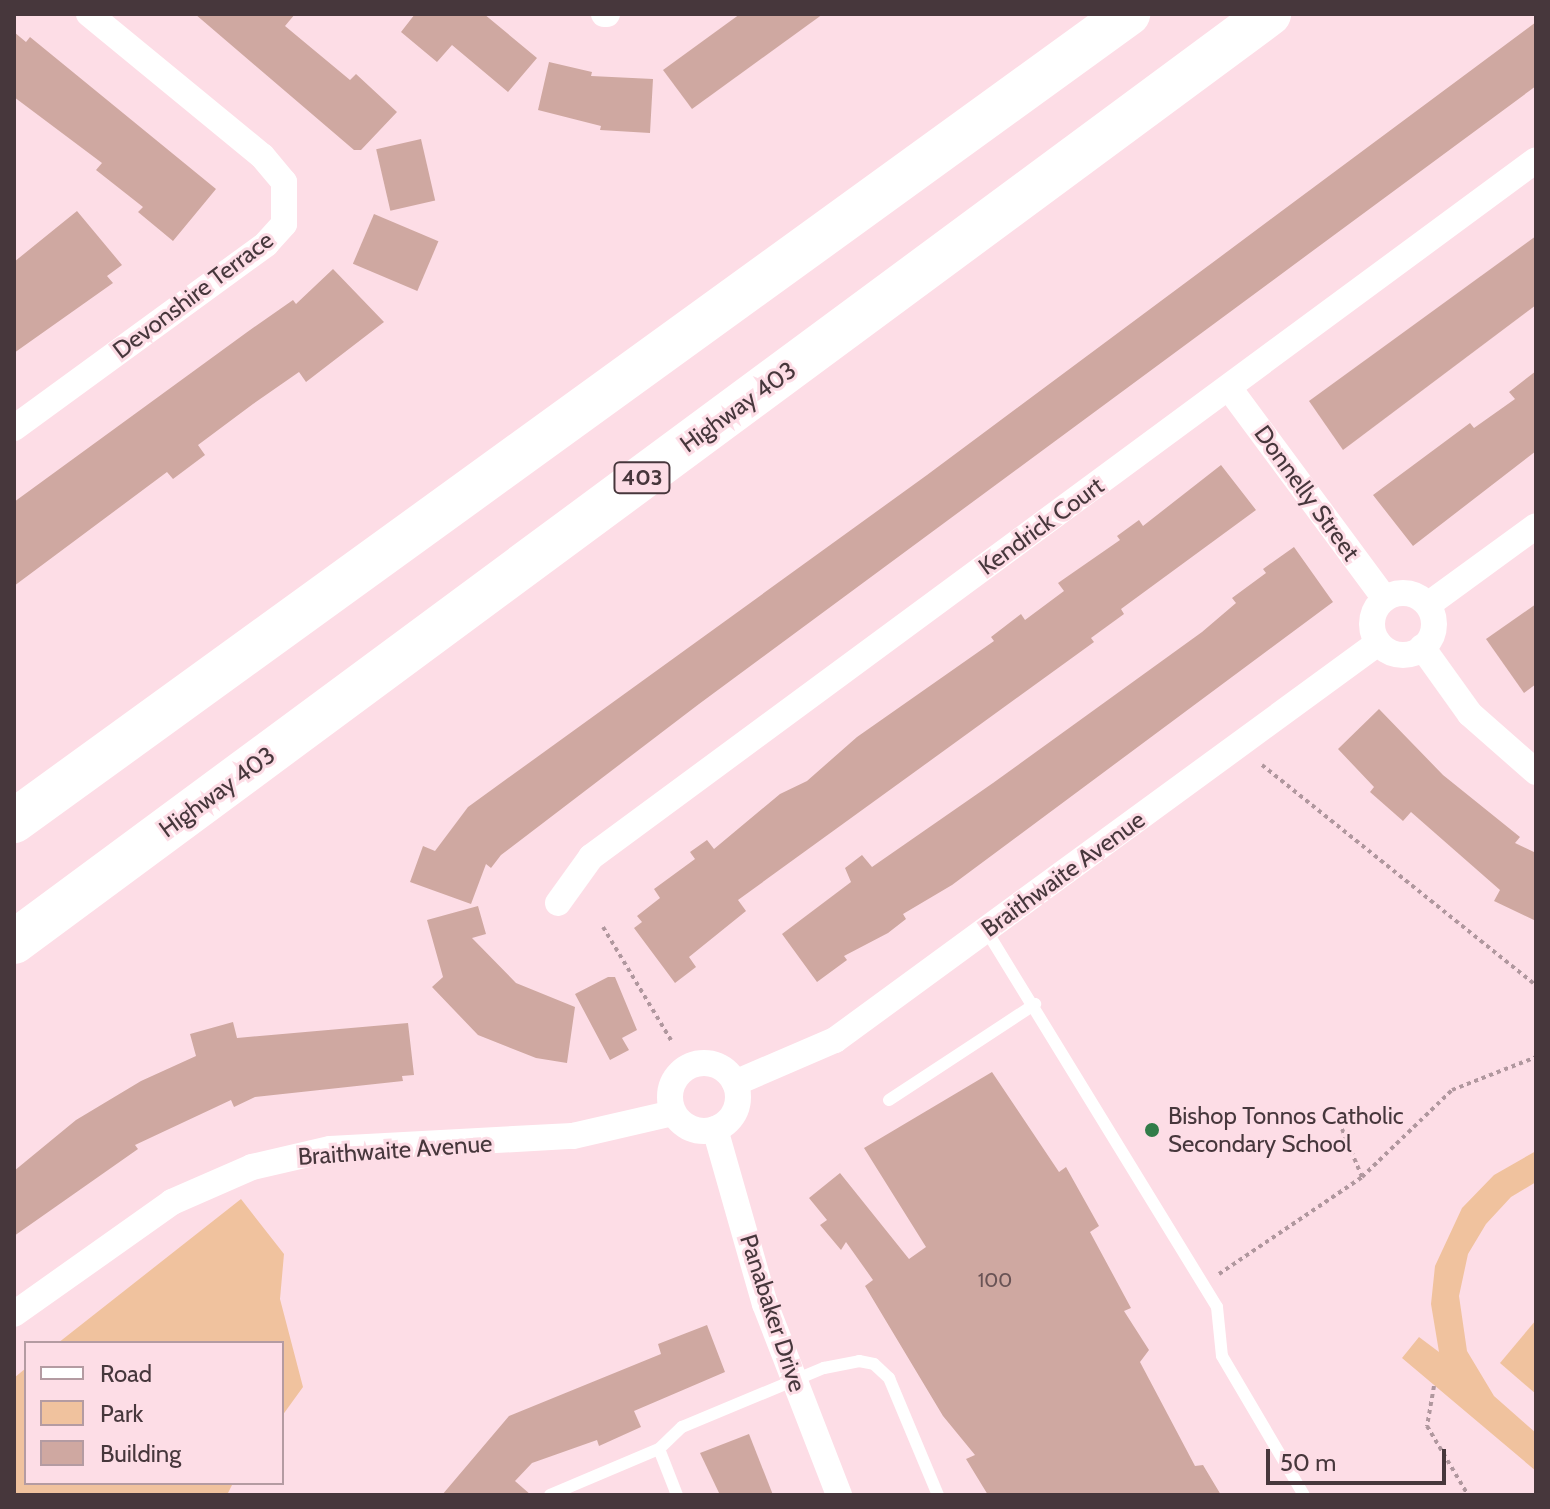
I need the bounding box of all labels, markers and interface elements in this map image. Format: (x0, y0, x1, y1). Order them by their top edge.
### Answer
street label: Devonshire Terrace (107, 225, 279, 365)
street label: Highway 403 (675, 355, 801, 459)
street label: Donnelly Street (1248, 420, 1366, 566)
road number: 403 (612, 460, 672, 496)
street label: Kendrick Court (973, 471, 1109, 581)
street label: Highway 403 (154, 740, 280, 844)
street label: Braithwaite Avenue (976, 805, 1150, 943)
place label: Bishop Tonnos Catholic Secondary School (1168, 1102, 1404, 1158)
marker: Bishop Tonnos Catholic Secondary School (1143, 1121, 1161, 1139)
street label: Braithwaite Avenue (297, 1129, 493, 1171)
street label: Panabaker Drive (734, 1231, 812, 1395)
house number: 100 (978, 1268, 1012, 1292)
legend (24, 1341, 284, 1485)
text: Road (100, 1359, 152, 1388)
text: Park (100, 1399, 143, 1428)
scale bar (1270, 1433, 1450, 1483)
text: Building (100, 1439, 181, 1468)
text: 50 m (1280, 1448, 1336, 1477)

